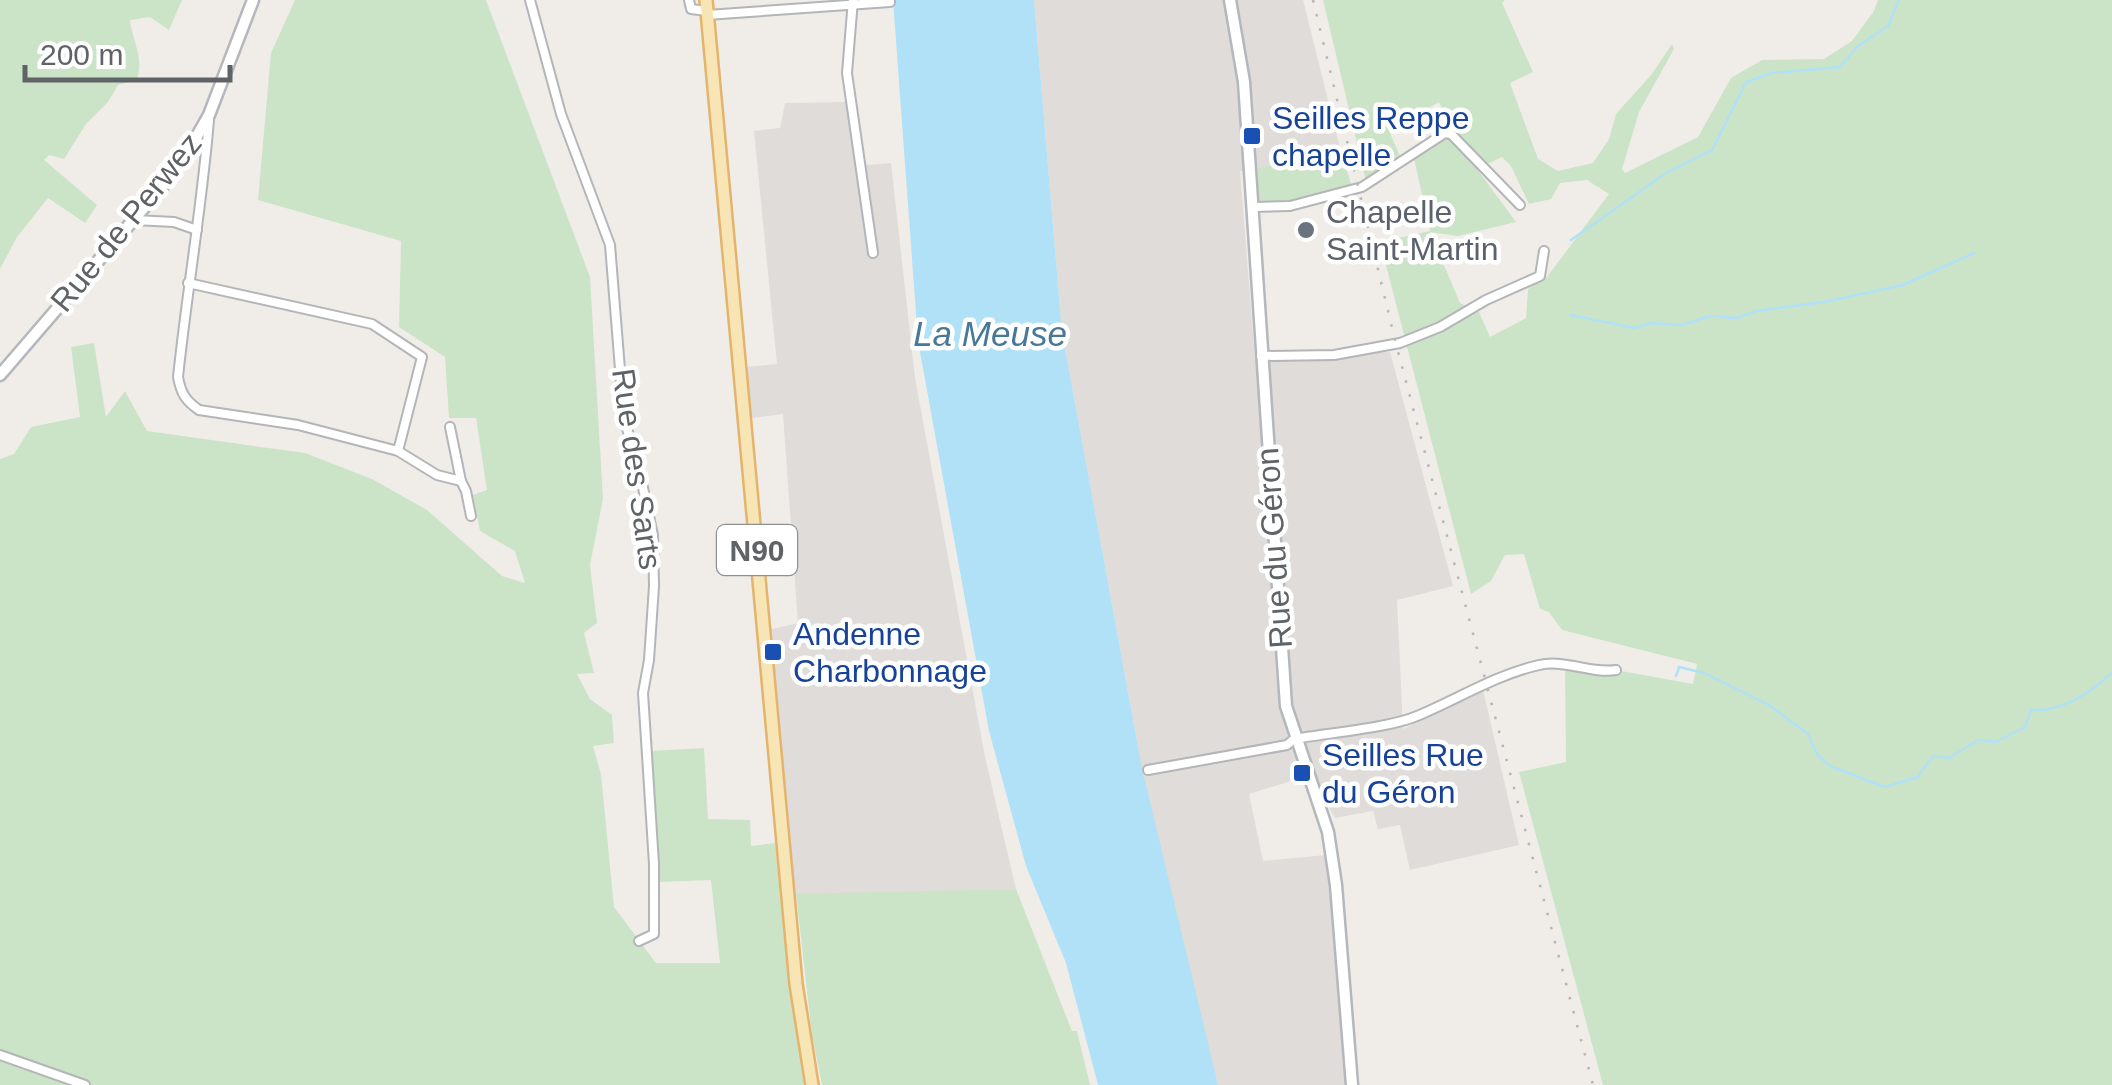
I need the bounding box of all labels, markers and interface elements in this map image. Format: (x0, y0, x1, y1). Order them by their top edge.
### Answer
scale bar (25, 20, 230, 82)
text: 200 m (40, 38, 123, 71)
place label: Seilles Reppe chapelle (1272, 100, 1469, 173)
marker: Seilles Reppe chapelle (1241, 125, 1263, 147)
street label: Rue de Perwez (43, 126, 209, 318)
place label: Chapelle Saint-Martin (1326, 194, 1499, 267)
marker: Chapelle Saint-Martin (1295, 219, 1317, 241)
water label: La Meuse (913, 314, 1067, 353)
street label: Rue des Sarts (605, 366, 669, 572)
street label: Rue du Géron (1249, 446, 1299, 650)
road number: N90 (717, 525, 797, 575)
place label: Andenne Charbonnage (793, 616, 987, 689)
marker: Andenne Charbonnage (762, 641, 784, 663)
place label: Seilles Rue du Géron (1322, 737, 1484, 810)
marker: Seilles Rue du Géron (1291, 762, 1313, 784)

